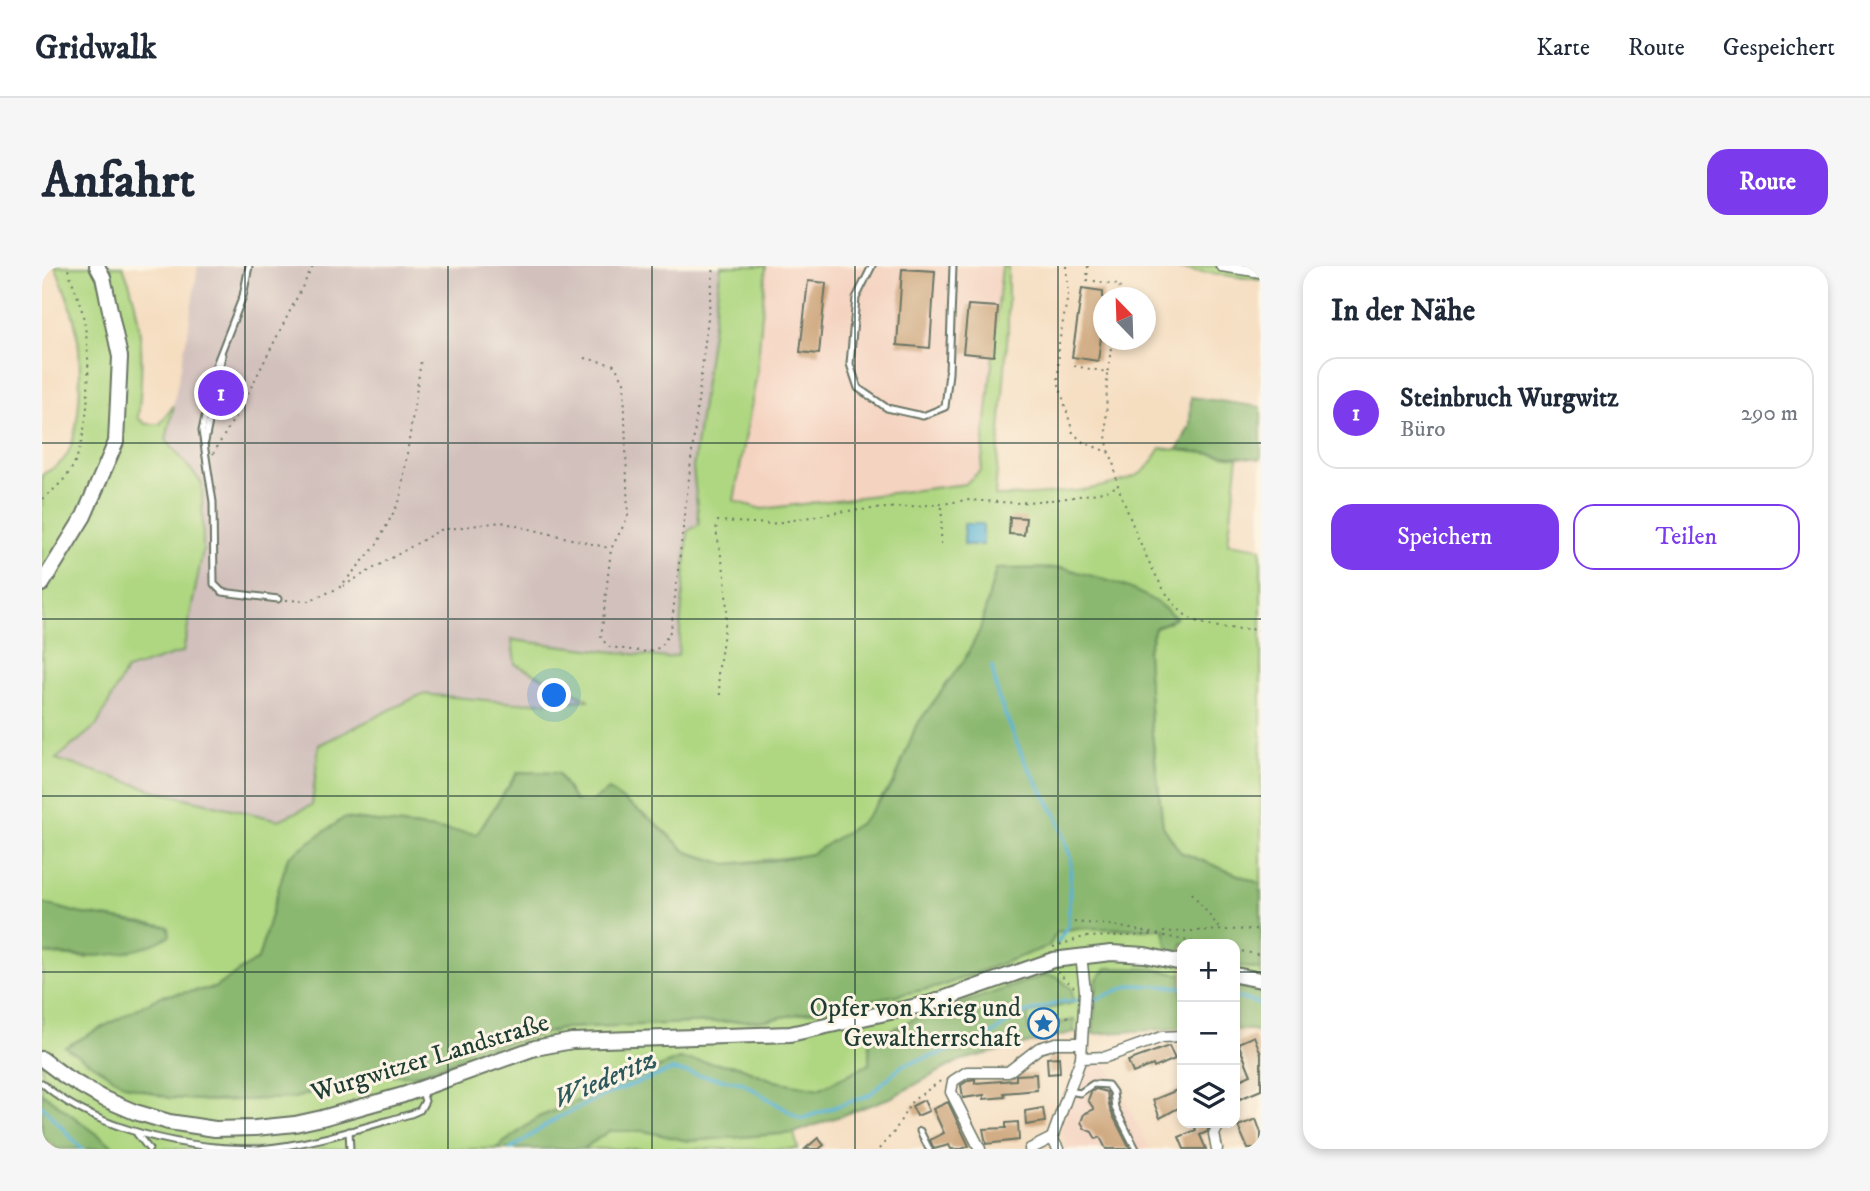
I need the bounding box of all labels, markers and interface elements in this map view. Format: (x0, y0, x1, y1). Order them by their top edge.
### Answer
text: Gridwalk (35, 28, 157, 69)
text: Karte (1536, 33, 1590, 63)
text: Route (1628, 33, 1685, 63)
text: Gespeichert (1723, 33, 1835, 63)
button: Route (1707, 149, 1828, 215)
text: Anfahrt (42, 151, 195, 213)
north arrow (1093, 287, 1156, 350)
text: In der Nähe (1331, 293, 1475, 330)
pin: 1 (198, 367, 244, 419)
text: Steinbruch Wurgwitz (1400, 382, 1619, 415)
text: 1 (1352, 399, 1360, 428)
text: 290 m (1741, 399, 1798, 428)
text: Büro (1400, 415, 1445, 444)
button: Speichern (1331, 504, 1559, 570)
button: Teilen (1573, 504, 1800, 570)
your location (537, 678, 571, 712)
map controls (1177, 939, 1240, 1128)
button: + (1177, 939, 1240, 1002)
place label: Opfer von Krieg und Gewaltherrschaft (810, 992, 1021, 1055)
button: − (1177, 1002, 1240, 1065)
street label: Wurgwitzer Landstraße (306, 1006, 553, 1110)
place icon: Opfer von Krieg und Gewaltherrschaft (1027, 1006, 1061, 1040)
water label: Wiederitz (548, 1042, 662, 1116)
button: layers (1177, 1065, 1240, 1128)

